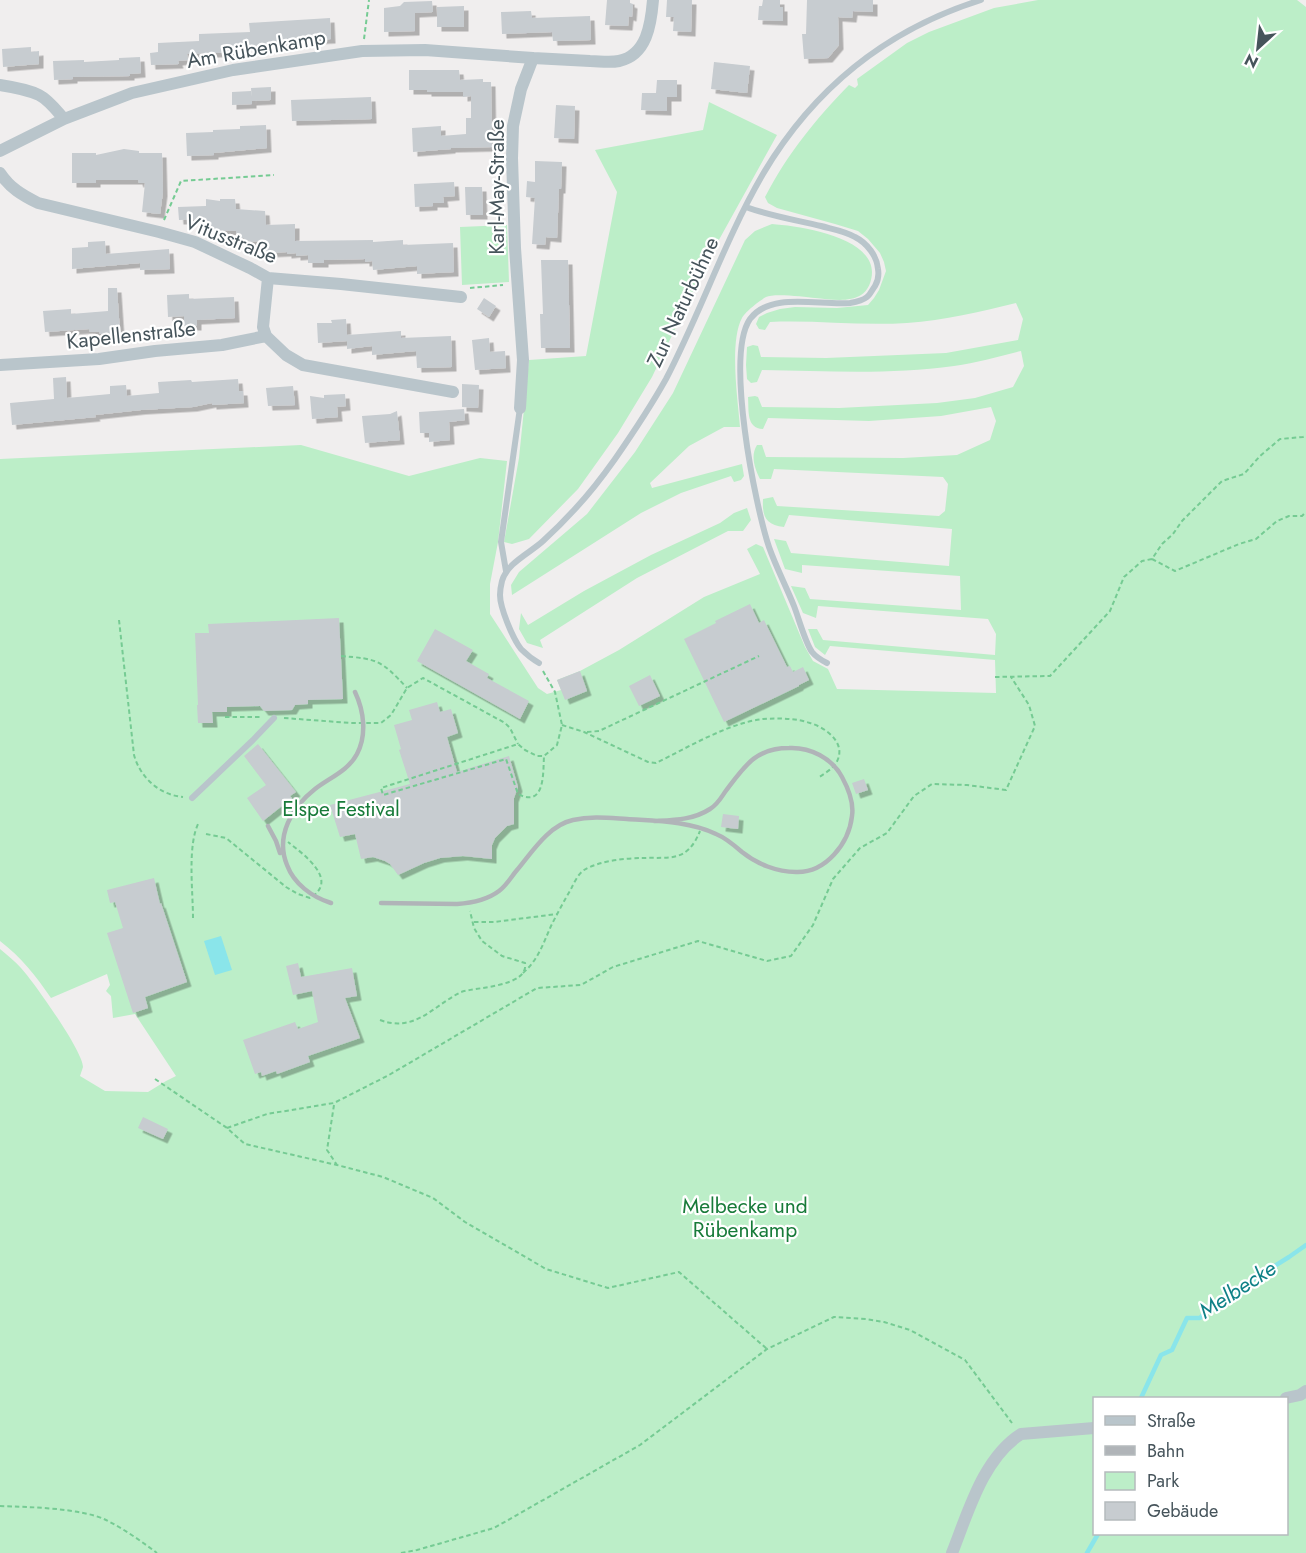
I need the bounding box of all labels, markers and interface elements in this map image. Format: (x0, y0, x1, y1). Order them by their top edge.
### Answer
north arrow (1228, 18, 1288, 78)
street label: Am Rübenkamp (184, 22, 328, 76)
text: N (1241, 48, 1262, 74)
street label: Karl-May-Straße (482, 119, 512, 255)
street label: Vitusstraße (180, 207, 282, 271)
street label: Zur Naturbühne (640, 232, 726, 372)
street label: Kapellenstraße (65, 313, 197, 357)
park label: Elspe Festival (282, 794, 400, 824)
park label: Melbecke und Rübenkamp (682, 1191, 808, 1245)
water label: Melbecke (1192, 1252, 1282, 1326)
legend (1093, 1397, 1288, 1535)
text: Straße (1147, 1408, 1195, 1434)
text: Bahn (1147, 1438, 1185, 1464)
text: Park (1147, 1468, 1179, 1494)
text: Gebäude (1147, 1498, 1218, 1524)

